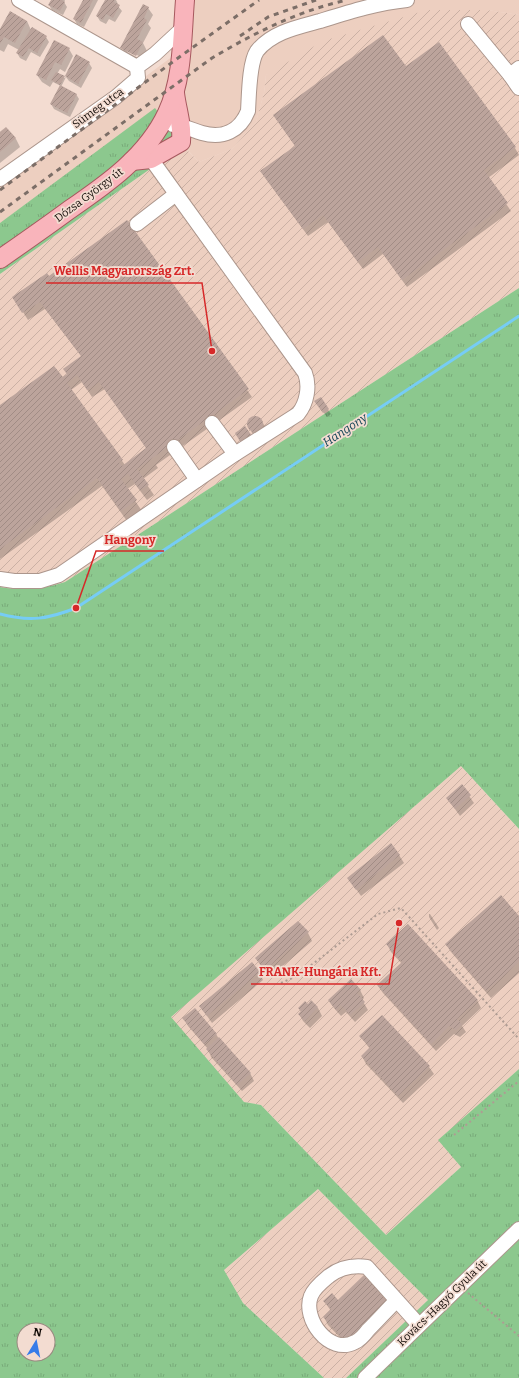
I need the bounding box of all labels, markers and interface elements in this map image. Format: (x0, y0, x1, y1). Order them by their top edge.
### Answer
street label: Sümeg utca (70, 85, 126, 131)
street label: Dózsa György út (52, 165, 126, 225)
callout: Wellis Magyarország Zrt. (46, 259, 202, 283)
text: Wellis Magyarország Zrt. (54, 264, 195, 278)
water label: Hangony (320, 410, 370, 449)
callout: Hangony (96, 527, 164, 551)
text: Hangony (104, 533, 156, 547)
callout: FRANK-Hungária Kft. (251, 960, 389, 984)
text: FRANK-Hungária Kft. (259, 965, 381, 979)
street label: Kovács-Hagyó Gyula út (395, 1257, 489, 1349)
north arrow (16, 1322, 56, 1362)
text: N (32, 1326, 43, 1340)

